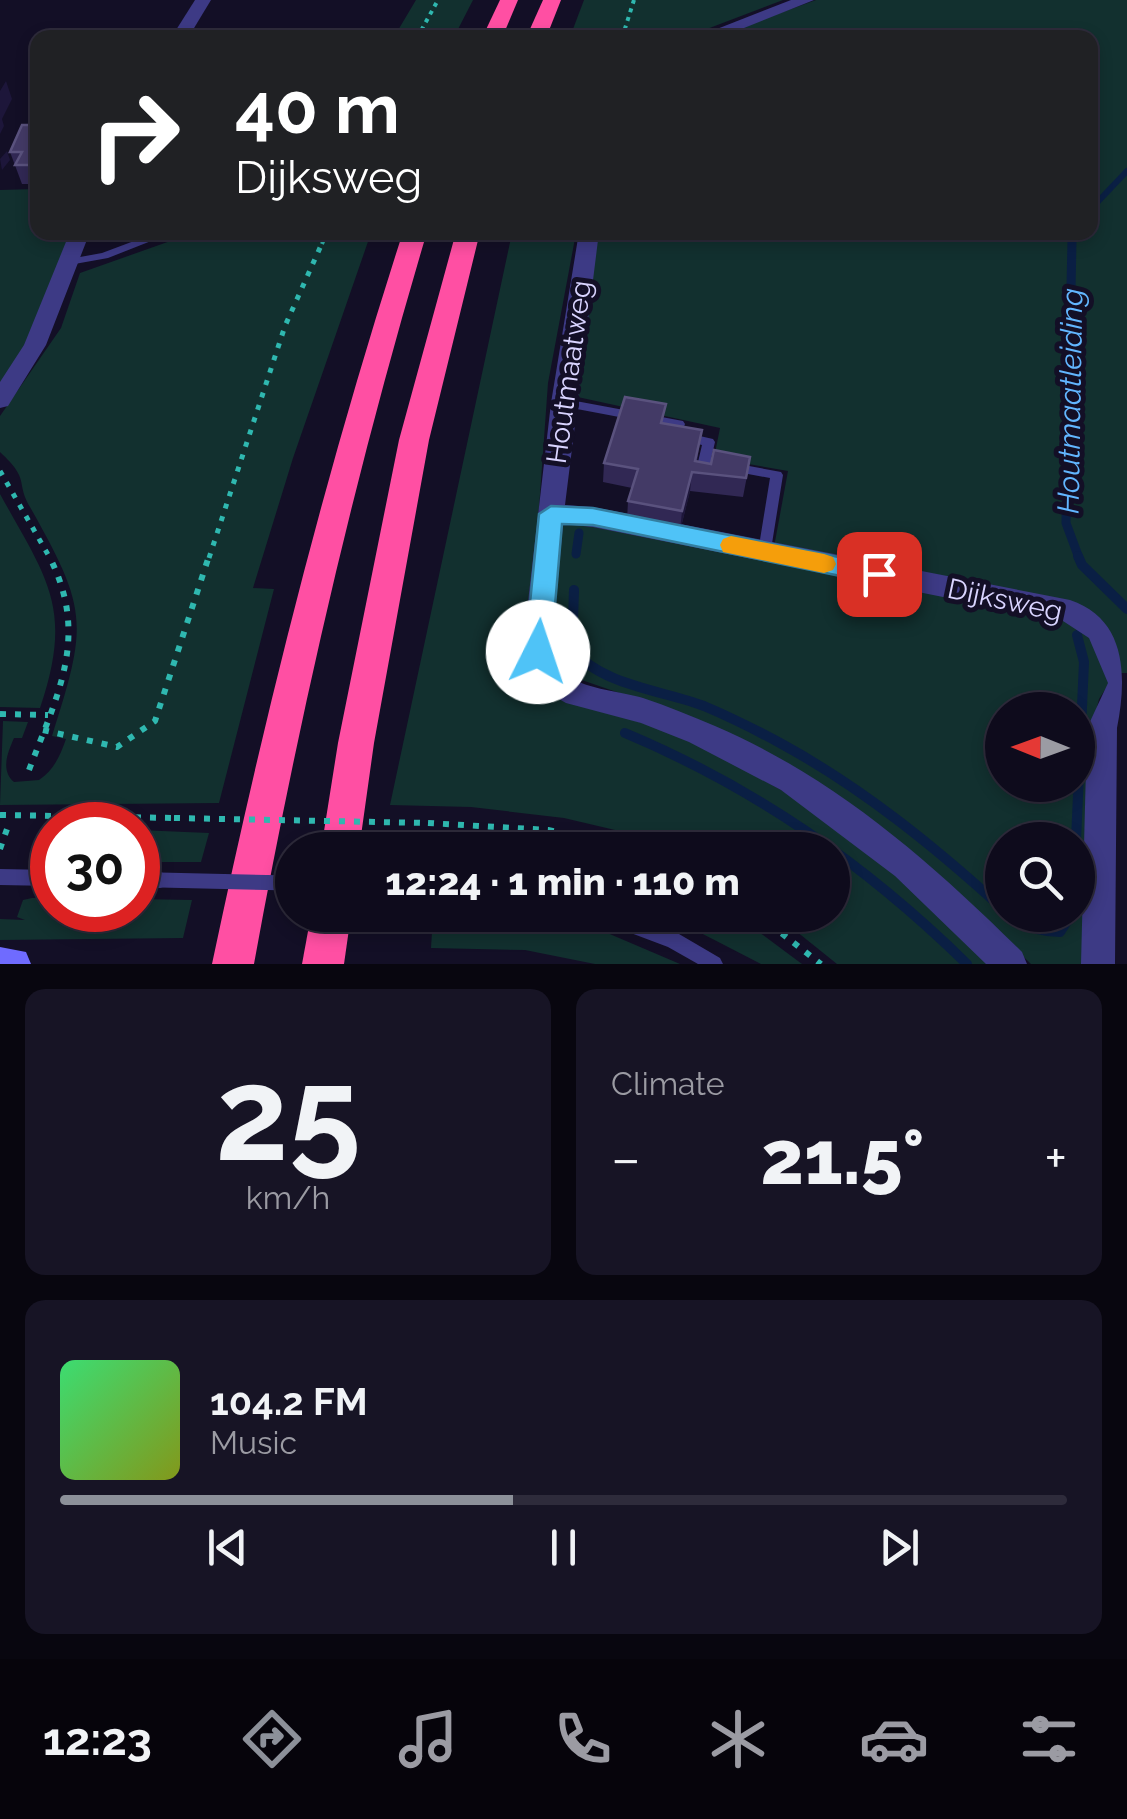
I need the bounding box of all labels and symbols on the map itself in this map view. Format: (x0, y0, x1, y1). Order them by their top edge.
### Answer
street label: Houtmaatweg (540, 278, 598, 466)
water label: Houtmaatleiding (1051, 288, 1089, 514)
pin (837, 532, 922, 617)
street label: Dijksweg (945, 572, 1065, 628)
position arrow (486, 600, 590, 704)
north arrow (985, 692, 1095, 802)
speed limit sign: 30 (30, 802, 160, 932)

